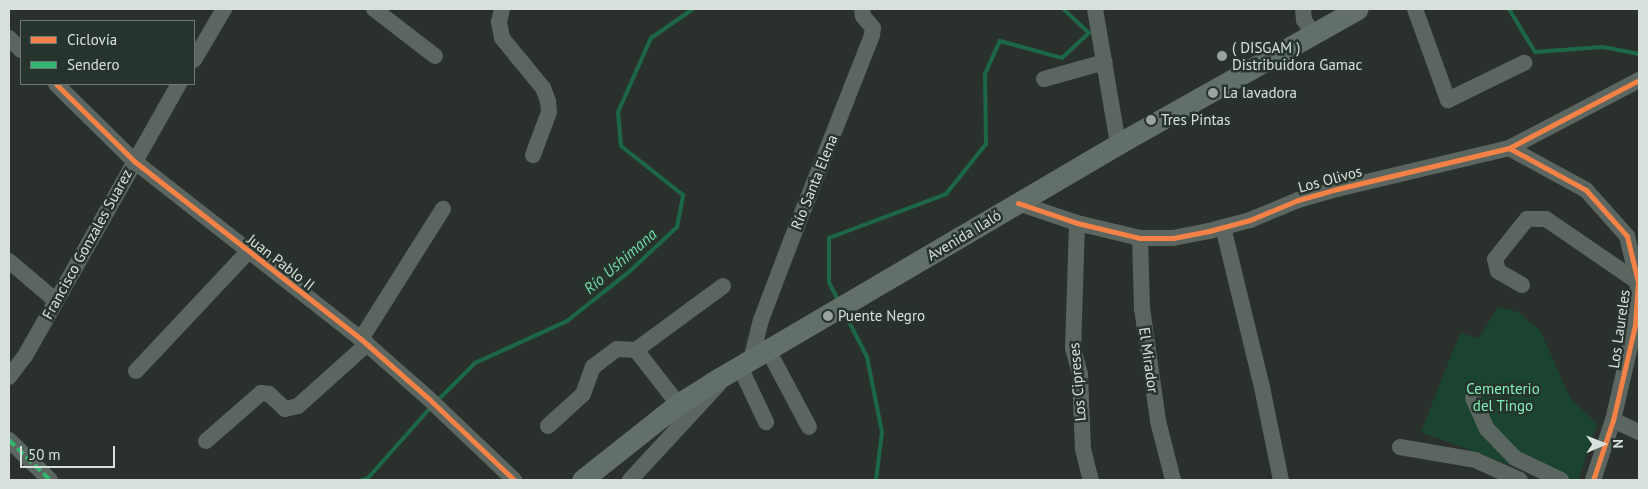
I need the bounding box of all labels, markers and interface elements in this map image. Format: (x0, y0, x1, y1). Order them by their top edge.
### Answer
legend (20, 20, 195, 85)
text: Ciclovía (67, 30, 117, 49)
place label: ( DISGAM ) Distribuidora Gamac (1232, 38, 1362, 73)
marker: ( DISGAM ) Distribuidora Gamac (1216, 50, 1228, 62)
text: Sendero (67, 55, 120, 74)
place label: La lavadora (1223, 84, 1297, 102)
marker: La lavadora (1207, 87, 1219, 99)
place label: Tres Pintas (1161, 111, 1230, 129)
marker: Tres Pintas (1145, 114, 1157, 126)
street label: Río Santa Elena (787, 132, 841, 232)
street label: Los Olivos (1296, 162, 1364, 196)
street label: Francisco Gonzales Suarez (38, 166, 136, 322)
street label: Avenida Ilaló (924, 206, 1004, 264)
water label: Río Ushimana (580, 224, 660, 298)
street label: Juan Pablo II (244, 230, 318, 294)
street label: Los Laureles (1605, 289, 1633, 369)
place label: Puente Negro (838, 307, 925, 325)
marker: Puente Negro (822, 310, 834, 322)
street label: El Mirador (1135, 326, 1163, 394)
street label: Los Cipreses (1065, 342, 1089, 422)
park label: Cementerio del Tingo (1466, 379, 1540, 414)
north arrow (1578, 419, 1628, 469)
scale bar (22, 436, 118, 468)
text: N (1609, 439, 1627, 448)
text: 50 m (28, 445, 61, 464)

